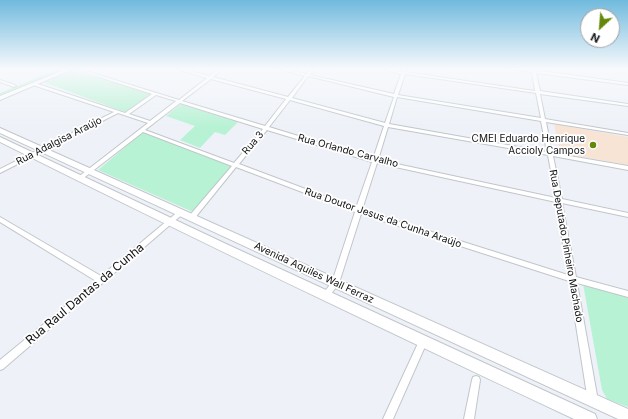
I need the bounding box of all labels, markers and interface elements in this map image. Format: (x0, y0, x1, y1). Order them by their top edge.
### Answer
north arrow (580, 8, 620, 48)
text: N (588, 30, 602, 46)
street label: Rua Adalgisa Araújo (14, 114, 104, 168)
street label: Rua 3 (240, 129, 266, 157)
street label: Rua Orlando Carvalho (296, 132, 400, 170)
place label: CMEI Eduardo Henrique Accioly Campos (472, 133, 585, 156)
marker: CMEI Eduardo Henrique Accioly Campos (588, 140, 598, 150)
street label: Rua Deputado Pinheiro Machado (547, 169, 585, 323)
street label: Rua Doutor Jesus da Cunha Araújo (303, 185, 463, 251)
street label: Rua Raul Dantas da Cunha (23, 240, 147, 348)
street label: Avenida Aquiles Wall Ferraz (252, 240, 376, 306)

